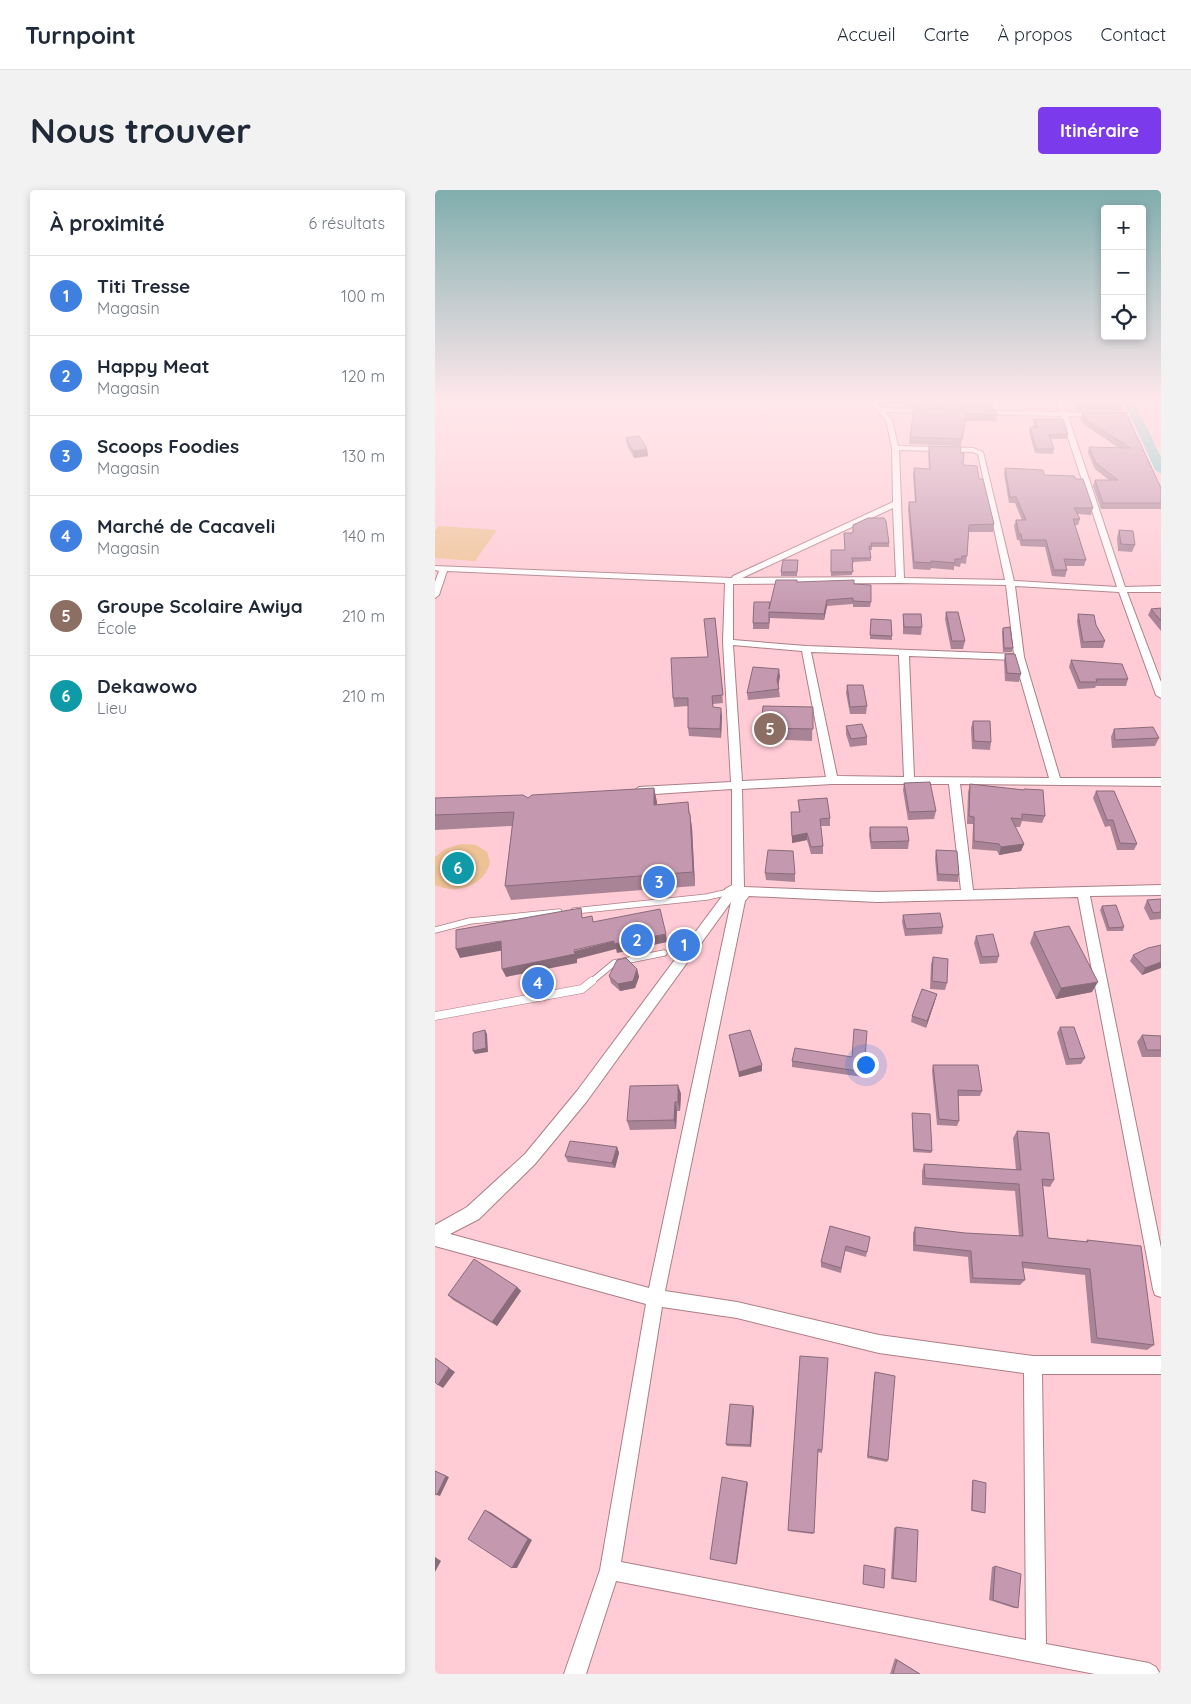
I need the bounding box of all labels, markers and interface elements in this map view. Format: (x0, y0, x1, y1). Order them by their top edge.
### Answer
text: Turnpoint (25, 20, 136, 50)
text: Accueil (837, 23, 896, 46)
text: Carte (924, 23, 969, 46)
text: À propos (997, 23, 1073, 46)
text: Contact (1101, 23, 1166, 46)
button: Itinéraire (1038, 107, 1161, 154)
text: Nous trouver (30, 108, 251, 152)
map controls (1101, 205, 1146, 340)
button: + (1101, 205, 1146, 250)
text: À proximité (50, 210, 165, 236)
text: 6 résultats (309, 213, 385, 233)
button: − (1101, 250, 1146, 295)
text: Titi Tresse (97, 274, 190, 298)
text: 1 (63, 286, 69, 306)
text: 100 m (341, 286, 385, 306)
button: locate (1101, 295, 1146, 340)
text: Magasin (97, 298, 160, 318)
text: Happy Meat (97, 354, 209, 378)
text: 2 (61, 366, 71, 386)
text: 120 m (342, 366, 385, 386)
text: Magasin (97, 378, 160, 398)
text: Scoops Foodies (97, 434, 239, 458)
text: 3 (62, 446, 70, 466)
text: 130 m (342, 446, 385, 466)
text: Magasin (97, 458, 160, 478)
text: Marché de Cacaveli (97, 514, 275, 538)
text: 4 (61, 526, 71, 546)
text: 140 m (342, 526, 385, 546)
text: Magasin (97, 538, 160, 558)
text: Groupe Scolaire Awiya (97, 594, 303, 618)
text: 5 (61, 606, 71, 626)
text: 210 m (342, 606, 385, 626)
text: École (97, 618, 137, 638)
text: Dekawowo (97, 674, 197, 698)
text: 6 (62, 686, 70, 706)
text: 210 m (342, 686, 385, 706)
text: Lieu (97, 698, 127, 718)
pin: 5 (754, 710, 786, 748)
pin: 6 (442, 849, 474, 887)
pin: 3 (643, 863, 675, 901)
pin: 2 (621, 921, 653, 959)
pin: 1 (668, 926, 700, 964)
pin: 4 (522, 964, 554, 1002)
your location (853, 1052, 879, 1078)

